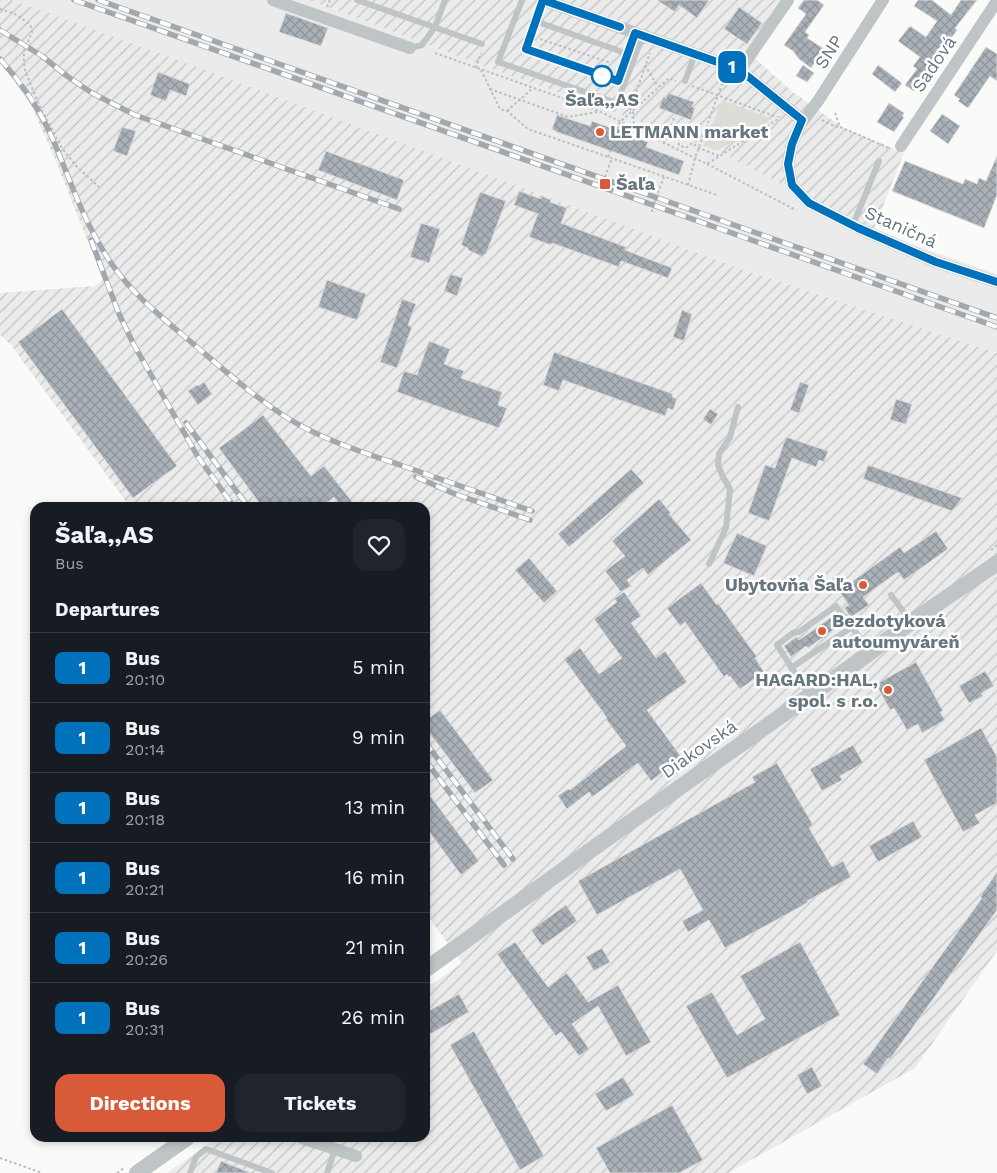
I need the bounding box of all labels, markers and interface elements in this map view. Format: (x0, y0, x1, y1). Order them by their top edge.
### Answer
street label: SNP (810, 31, 847, 72)
street label: Sadová (907, 32, 960, 96)
line badge: 1 (716, 51, 748, 83)
text: 1 (728, 56, 736, 77)
marker: Šaľa,,AS (591, 65, 613, 87)
place label: Šaľa,,AS (565, 89, 639, 110)
place label: LETMANN market (610, 121, 768, 142)
marker: LETMANN market (594, 126, 606, 138)
place label: Šaľa (616, 173, 656, 194)
marker: Šaľa (598, 177, 612, 191)
street label: Staničná (862, 201, 940, 252)
button: heart (353, 519, 405, 571)
text: Šaľa,,AS (55, 521, 154, 549)
text: Bus (55, 554, 84, 573)
place label: Ubytovňa Šaľa (725, 574, 854, 595)
marker: Ubytovňa Šaľa (857, 579, 869, 591)
text: Departures (55, 598, 160, 621)
place label: Bezdotyková autoumyváreň (832, 610, 960, 652)
marker: Bezdotyková autoumyváreň (816, 625, 828, 637)
text: Bus (125, 647, 160, 670)
text: 5 min (353, 656, 405, 679)
text: 1 (79, 657, 86, 678)
place label: HAGARD:HAL, spol. s r.o. (755, 669, 878, 711)
text: 20:10 (125, 670, 165, 689)
marker: HAGARD:HAL, spol. s r.o. (882, 684, 894, 696)
street label: Diakovská (657, 715, 741, 782)
text: Bus (125, 717, 160, 740)
text: 9 min (352, 726, 405, 749)
text: 1 (79, 727, 86, 748)
text: 20:14 (125, 740, 165, 759)
text: Bus (125, 787, 160, 810)
text: 13 min (345, 796, 405, 819)
text: 1 (79, 797, 86, 818)
text: 20:18 (125, 810, 165, 829)
text: Bus (125, 857, 160, 880)
text: 16 min (345, 866, 405, 889)
text: 1 (79, 867, 86, 888)
text: 20:21 (125, 880, 165, 899)
text: Bus (125, 927, 160, 950)
text: 21 min (345, 936, 405, 959)
text: 1 (79, 937, 86, 958)
text: 20:26 (125, 950, 168, 969)
text: Bus (125, 997, 160, 1020)
text: 26 min (341, 1006, 405, 1029)
text: 1 (79, 1007, 86, 1028)
text: 20:31 (125, 1020, 165, 1039)
button: Directions (55, 1074, 225, 1132)
button: Tickets (235, 1074, 405, 1132)

